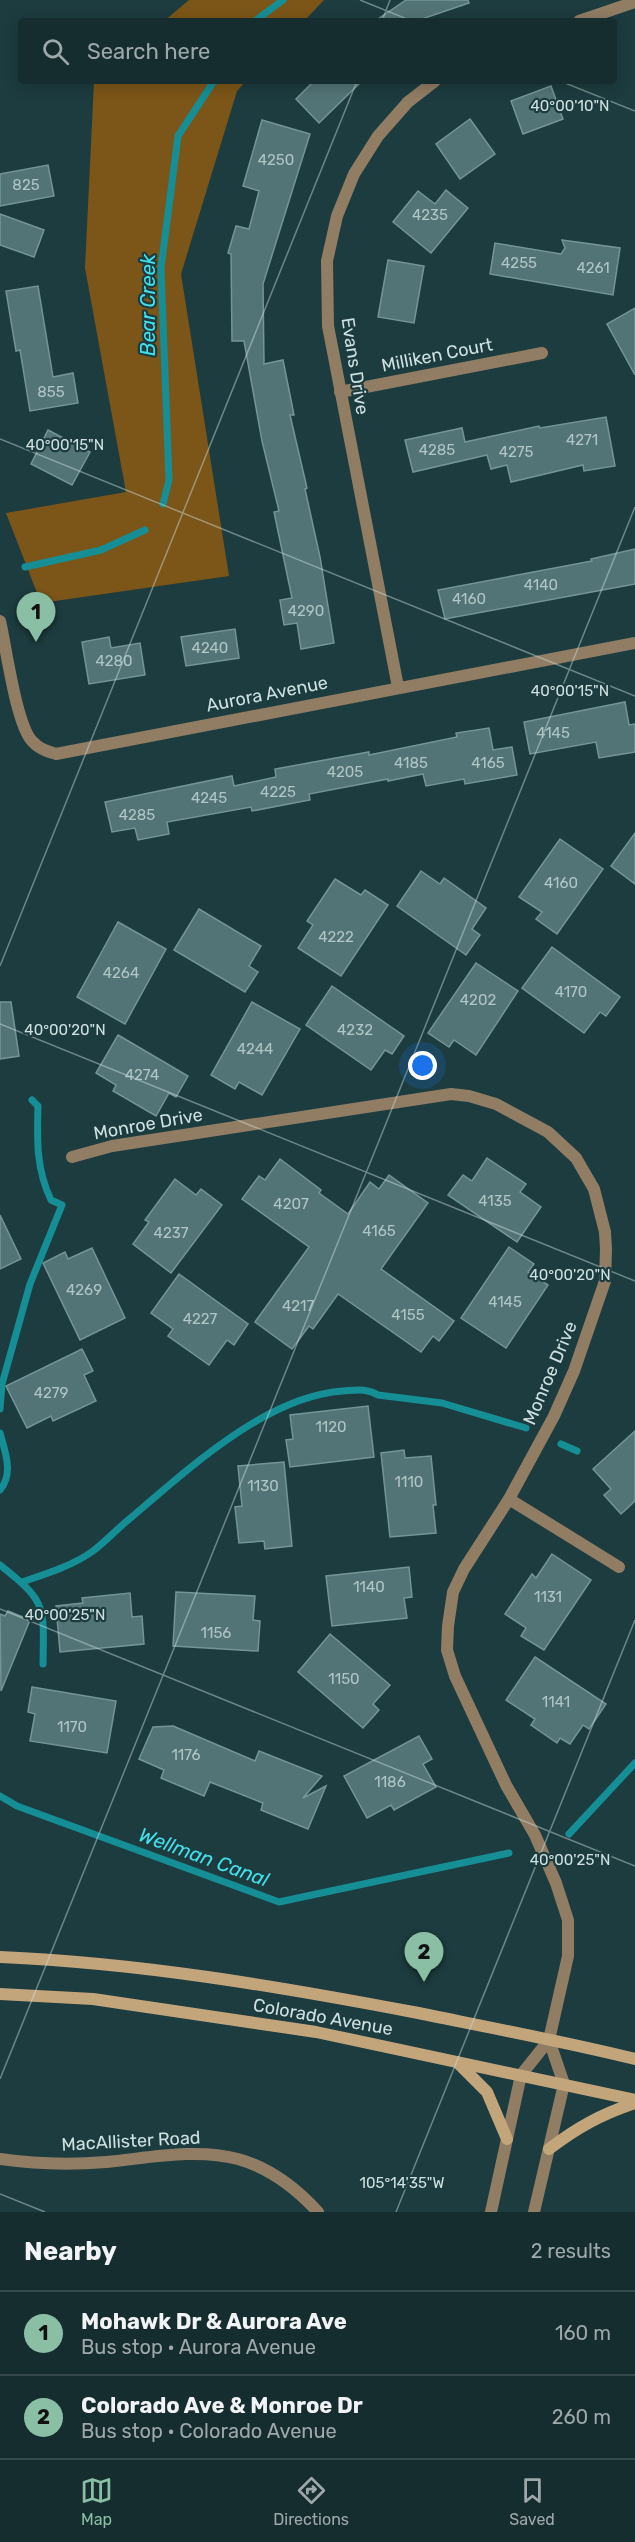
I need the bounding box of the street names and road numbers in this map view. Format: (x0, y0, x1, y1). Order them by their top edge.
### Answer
street label: Evans Drive (336, 316, 374, 416)
street label: Milliken Court (379, 333, 495, 377)
street label: Aurora Avenue (204, 671, 330, 717)
street label: Monroe Drive (92, 1104, 204, 1144)
street label: Monroe Drive (518, 1318, 582, 1428)
street label: Colorado Avenue (251, 1994, 395, 2040)
street label: MacAllister Road (61, 2126, 201, 2156)

